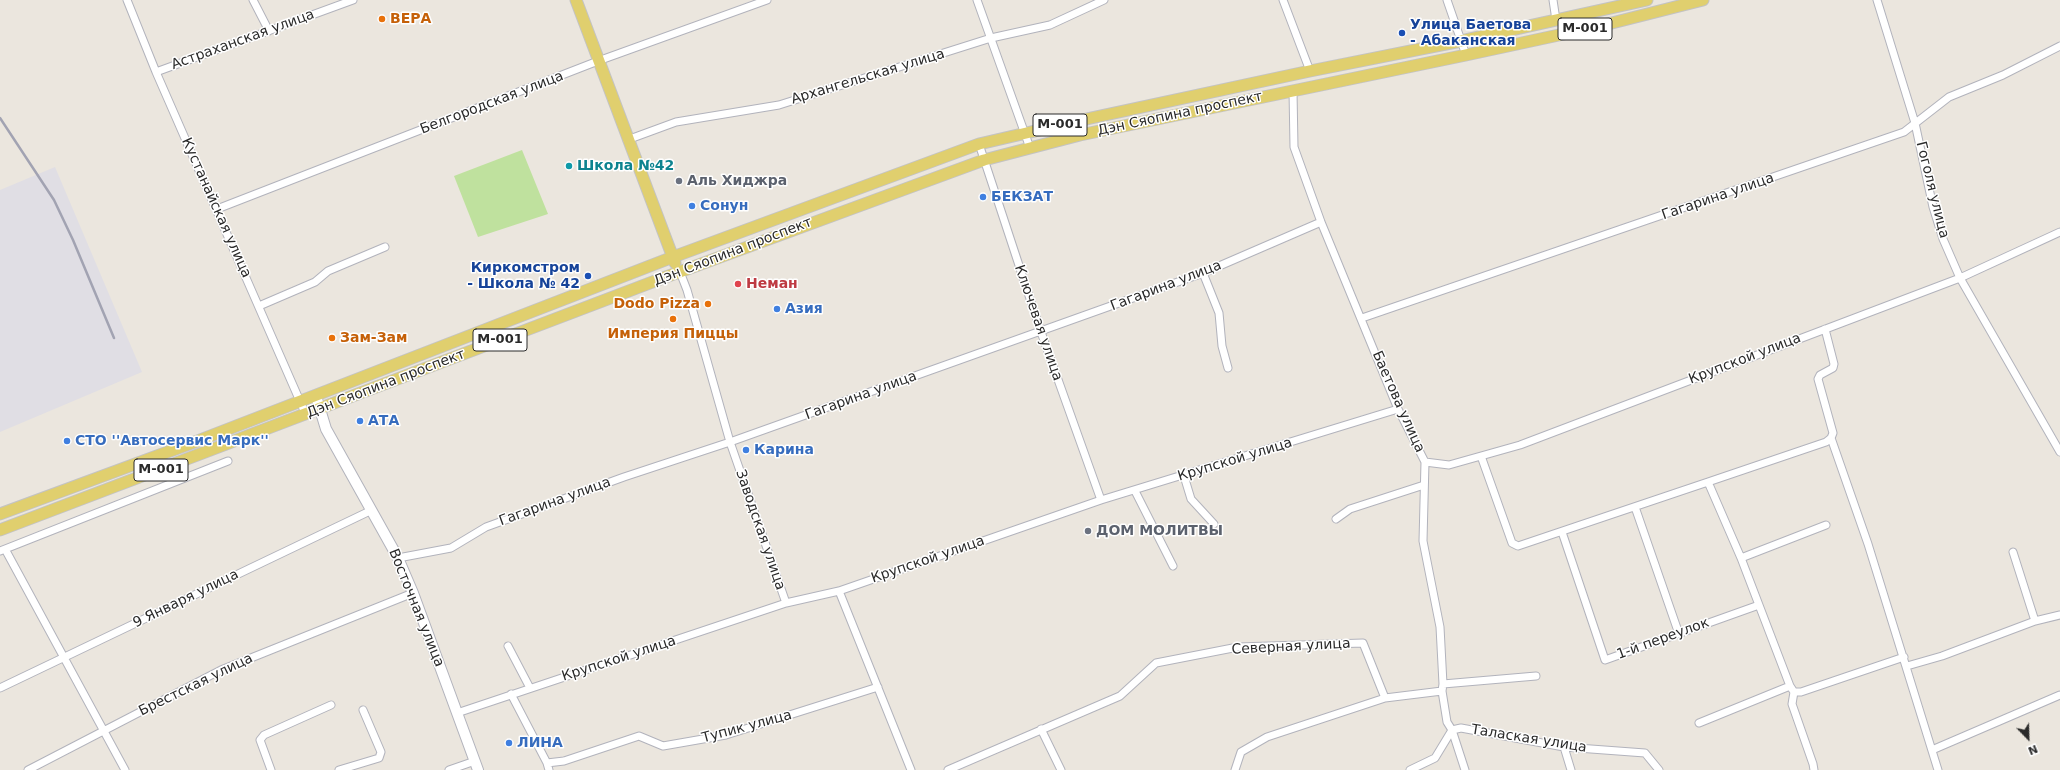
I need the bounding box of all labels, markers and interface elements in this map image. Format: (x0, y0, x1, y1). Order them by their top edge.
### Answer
street label: Астраханская улица (169, 6, 317, 74)
place label: ВЕРА (390, 11, 431, 27)
marker: ВЕРА (377, 14, 387, 24)
place label: Улица Баетова - Абаканская (1410, 17, 1531, 50)
road number: M-001 (1558, 18, 1612, 40)
marker: Улица Баетова - Абаканская (1397, 28, 1407, 38)
street label: Архангельская улица (789, 46, 947, 108)
street label: Белгородская улица (418, 68, 566, 138)
street label: Дэн Сяопина проспект (1096, 88, 1264, 140)
road number: M-001 (1033, 114, 1087, 136)
street label: Кустанайская улица (178, 135, 254, 281)
street label: Гоголя улица (1912, 140, 1952, 240)
place label: Школа №42 (577, 158, 674, 174)
marker: Школа №42 (564, 161, 574, 171)
street label: Гагарина улица (1660, 170, 1776, 224)
place label: Аль Хиджра (687, 173, 787, 189)
marker: Аль Хиджра (674, 176, 684, 186)
place label: БЕКЗАТ (991, 189, 1053, 205)
marker: БЕКЗАТ (978, 192, 988, 202)
place label: Сонун (700, 198, 748, 214)
marker: Сонун (687, 201, 697, 211)
street label: Дэн Сяопина проспект (652, 214, 814, 290)
street label: Гагарина улица (1108, 257, 1224, 315)
place label: Киркомстром - Школа № 42 (467, 260, 580, 292)
street label: Ключевая улица (1010, 263, 1066, 383)
marker: Киркомстром - Школа № 42 (583, 271, 593, 281)
place label: Неман (746, 276, 798, 292)
marker: Неман (733, 279, 743, 289)
place label: Dodo Pizza (613, 296, 700, 312)
marker: Dodo Pizza (703, 299, 713, 309)
place label: Азия (785, 301, 823, 317)
marker: Азия (772, 304, 782, 314)
marker: Империя Пиццы (668, 314, 678, 324)
place label: Империя Пиццы (608, 326, 738, 342)
road number: M-001 (473, 329, 527, 351)
place label: Зам-Зам (340, 330, 407, 346)
street label: Крупской улица (1686, 330, 1804, 388)
marker: Зам-Зам (327, 333, 337, 343)
street label: Дэн Сяопина проспект (305, 346, 467, 422)
street label: Баетова улица (1368, 349, 1428, 455)
street label: Гагарина улица (803, 368, 919, 424)
place label: АТА (368, 413, 399, 429)
marker: АТА (355, 416, 365, 426)
place label: СТО ''Автосервис Марк'' (75, 433, 269, 449)
street label: Крупской улица (1176, 435, 1294, 485)
marker: СТО ''Автосервис Марк'' (62, 436, 72, 446)
place label: Карина (754, 442, 814, 458)
marker: Карина (741, 445, 751, 455)
road number: M-001 (134, 459, 188, 481)
street label: Заводская улица (732, 468, 788, 592)
street label: Гагарина улица (497, 474, 613, 530)
place label: ДОМ МОЛИТВЫ (1096, 523, 1223, 539)
marker: ДОМ МОЛИТВЫ (1083, 526, 1093, 536)
street label: Крупской улица (869, 533, 987, 587)
street label: Восточная улица (385, 546, 447, 670)
street label: 9 Января улица (131, 566, 241, 632)
street label: 1-й переулок (1615, 615, 1711, 663)
street label: Крупской улица (560, 633, 678, 685)
street label: Северная улица (1231, 635, 1351, 659)
street label: Брестская улица (136, 650, 256, 720)
street label: Тупик улица (700, 707, 794, 747)
north arrow (2008, 718, 2048, 758)
street label: Талаская улица (1470, 722, 1588, 756)
place label: ЛИНА (517, 735, 563, 751)
marker: ЛИНА (504, 738, 514, 748)
text: N (2026, 742, 2040, 757)

